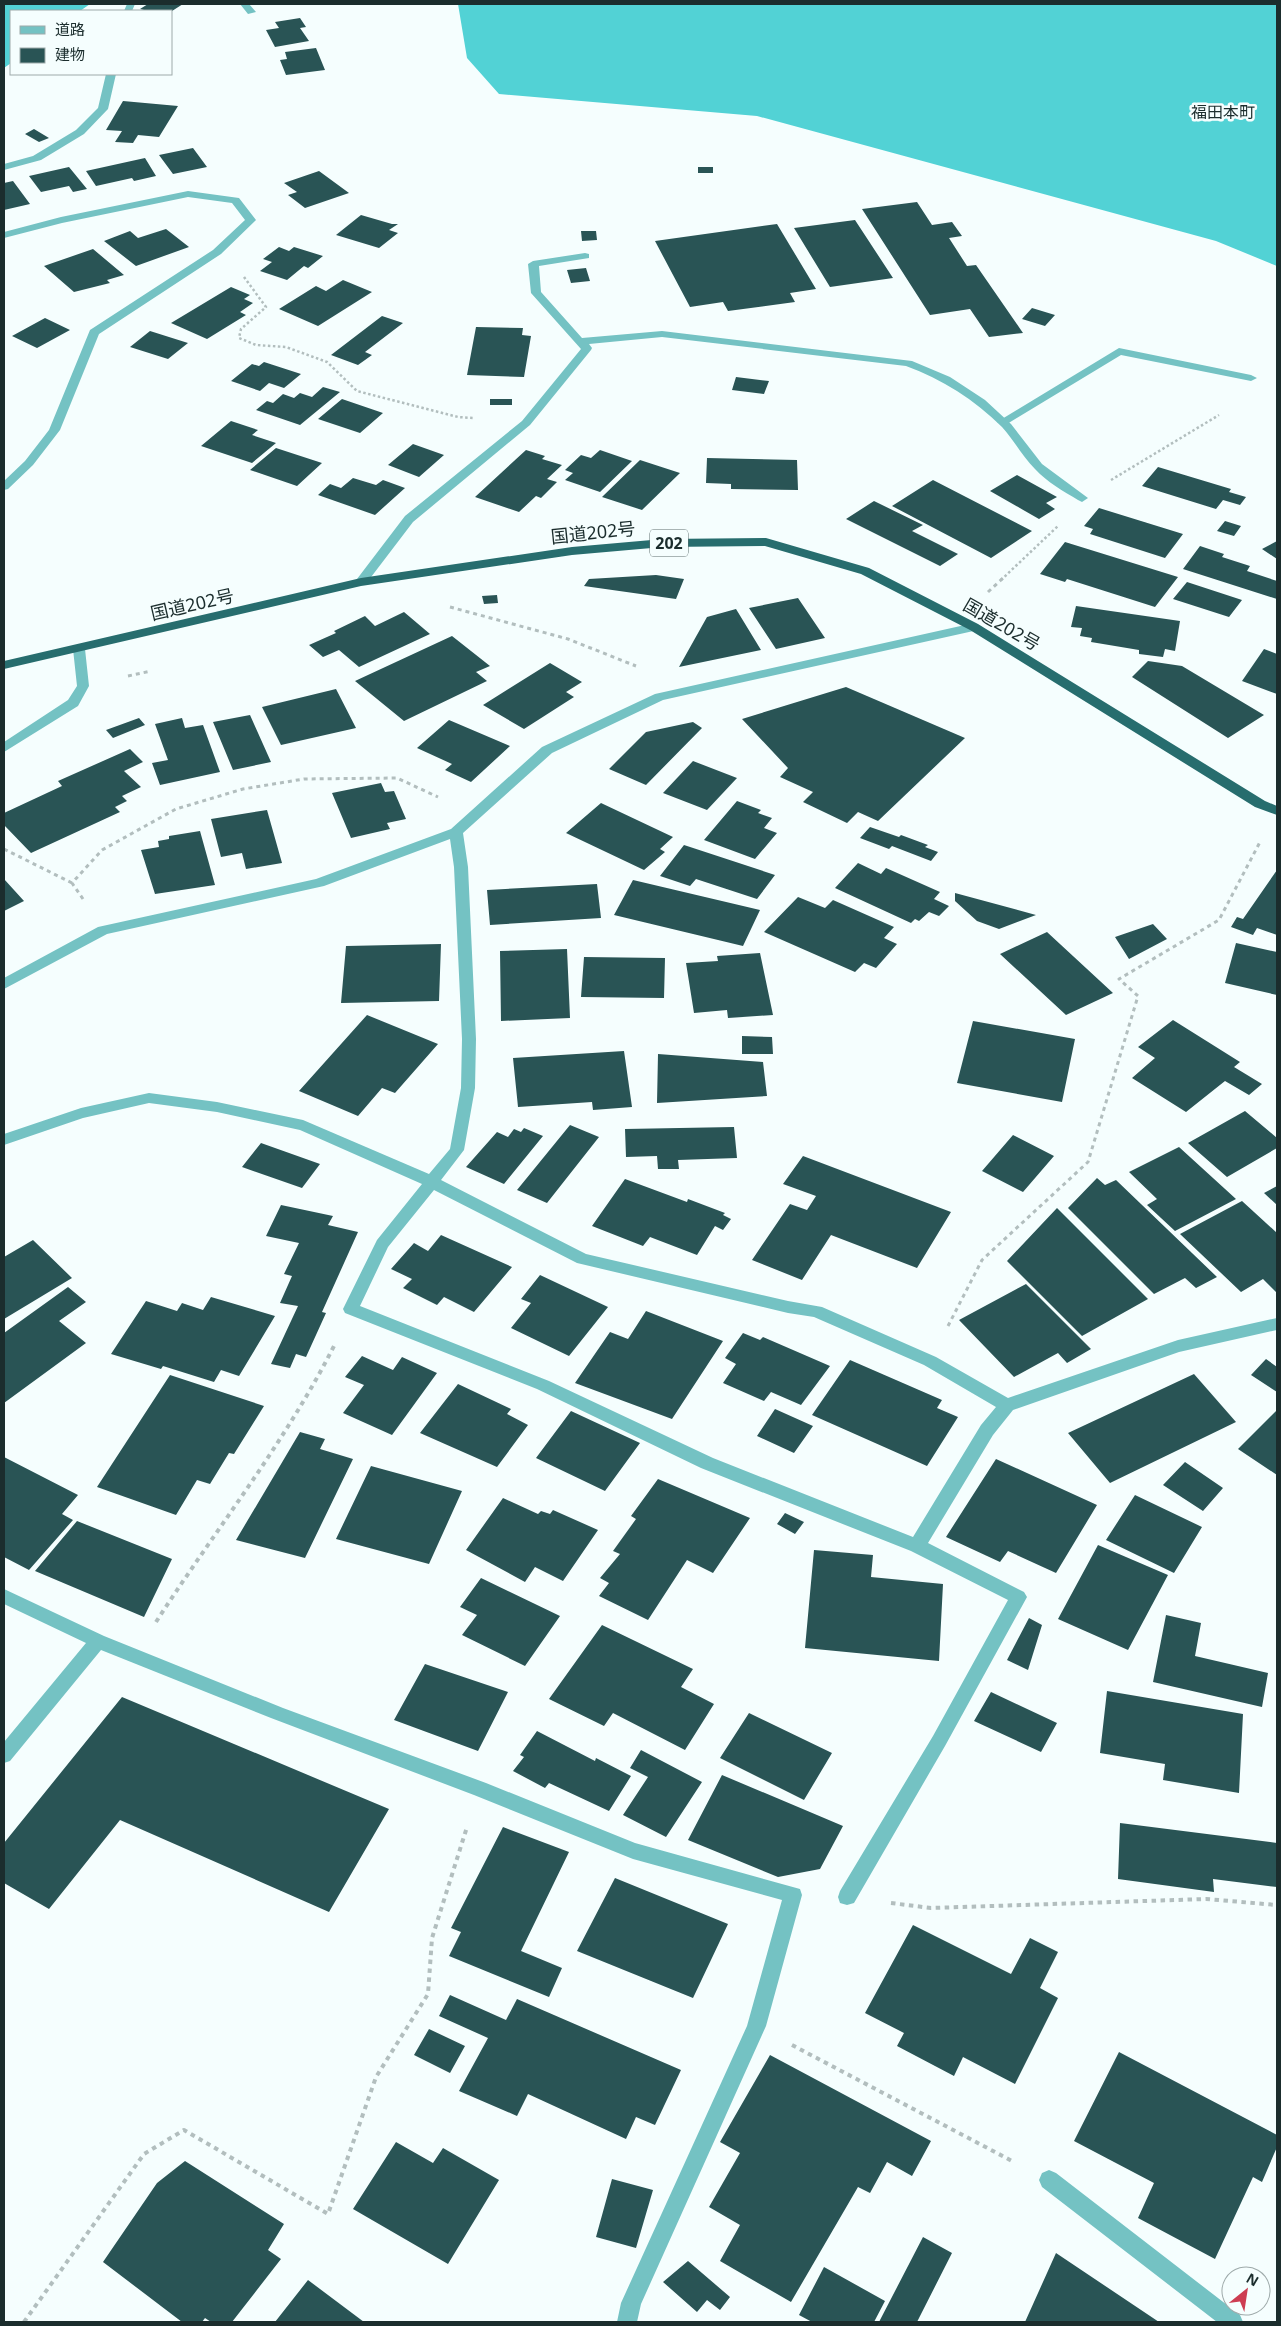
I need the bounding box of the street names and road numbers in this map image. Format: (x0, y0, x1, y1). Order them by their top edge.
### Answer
street label: 国道202号 (550, 516, 636, 548)
road number: 202 (650, 530, 688, 556)
street label: 国道202号 (148, 583, 236, 625)
street label: 国道202号 (959, 592, 1045, 656)

